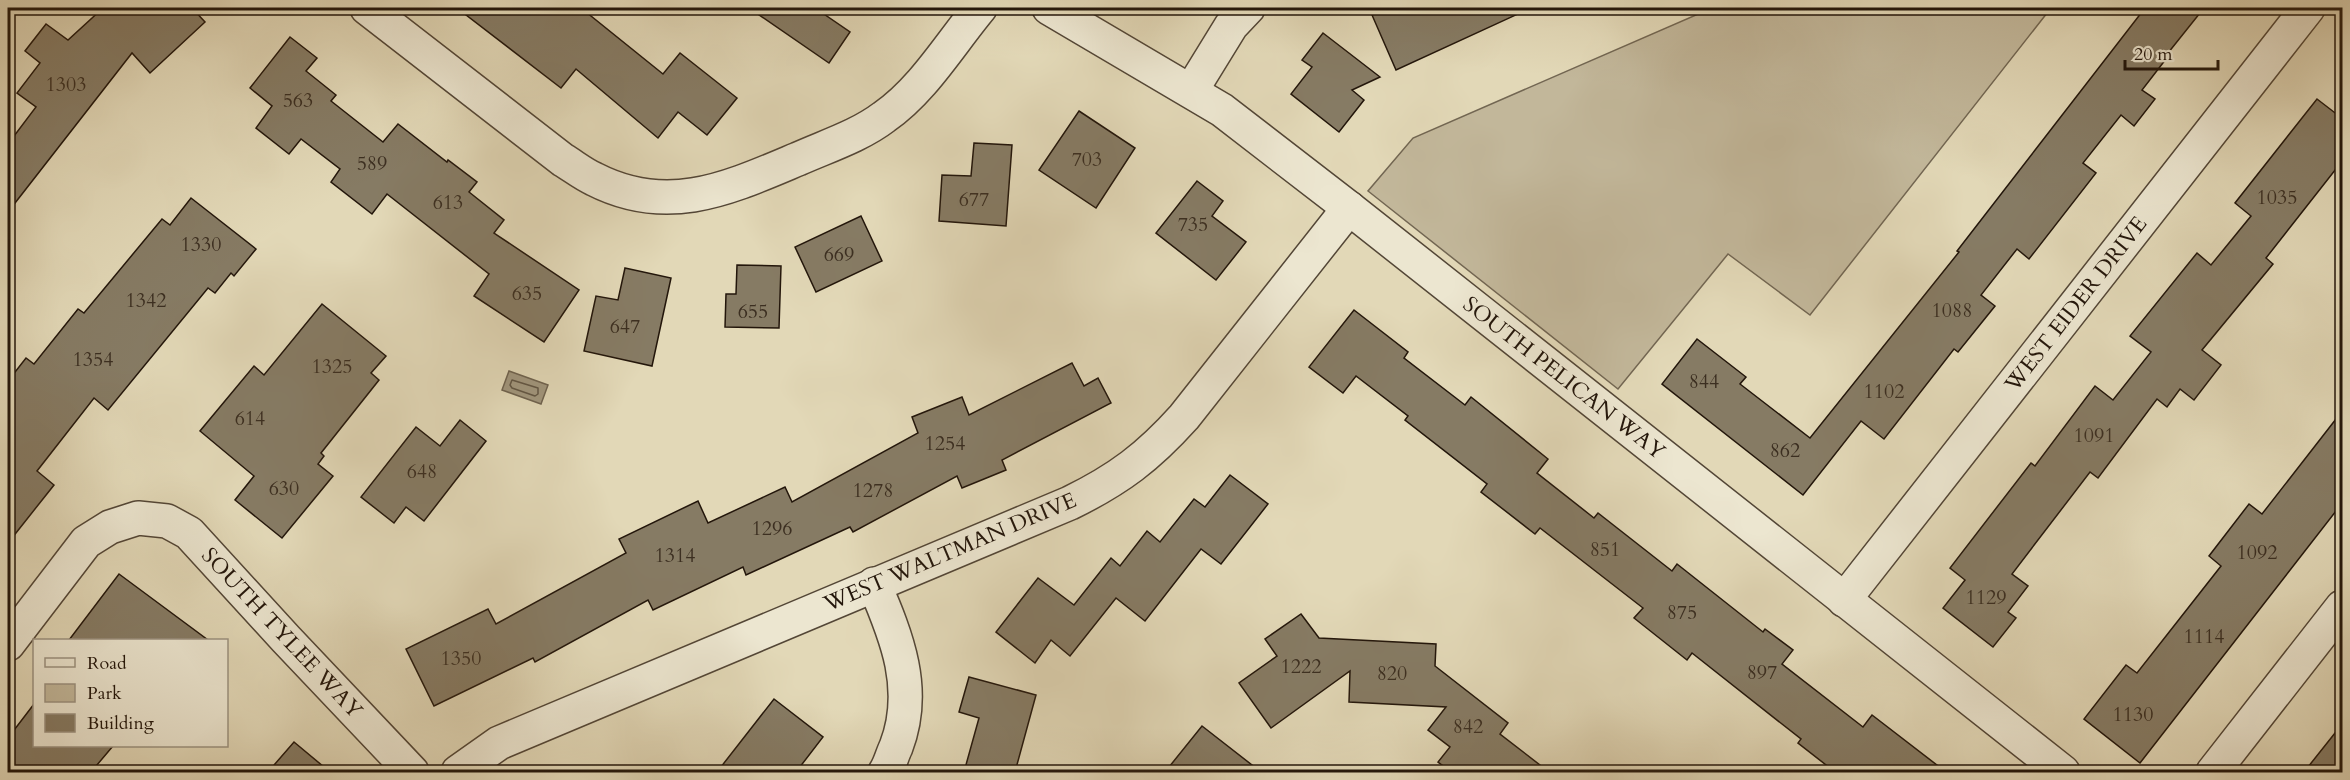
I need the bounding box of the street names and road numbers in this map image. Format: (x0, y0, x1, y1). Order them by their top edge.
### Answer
street label: WEST EIDER DRIVE (1997, 210, 2154, 399)
street label: SOUTH PELICAN WAY (1457, 289, 1672, 467)
street label: WEST WALTMAN DRIVE (818, 485, 1081, 619)
street label: SOUTH TYLEE WAY (195, 541, 370, 725)

